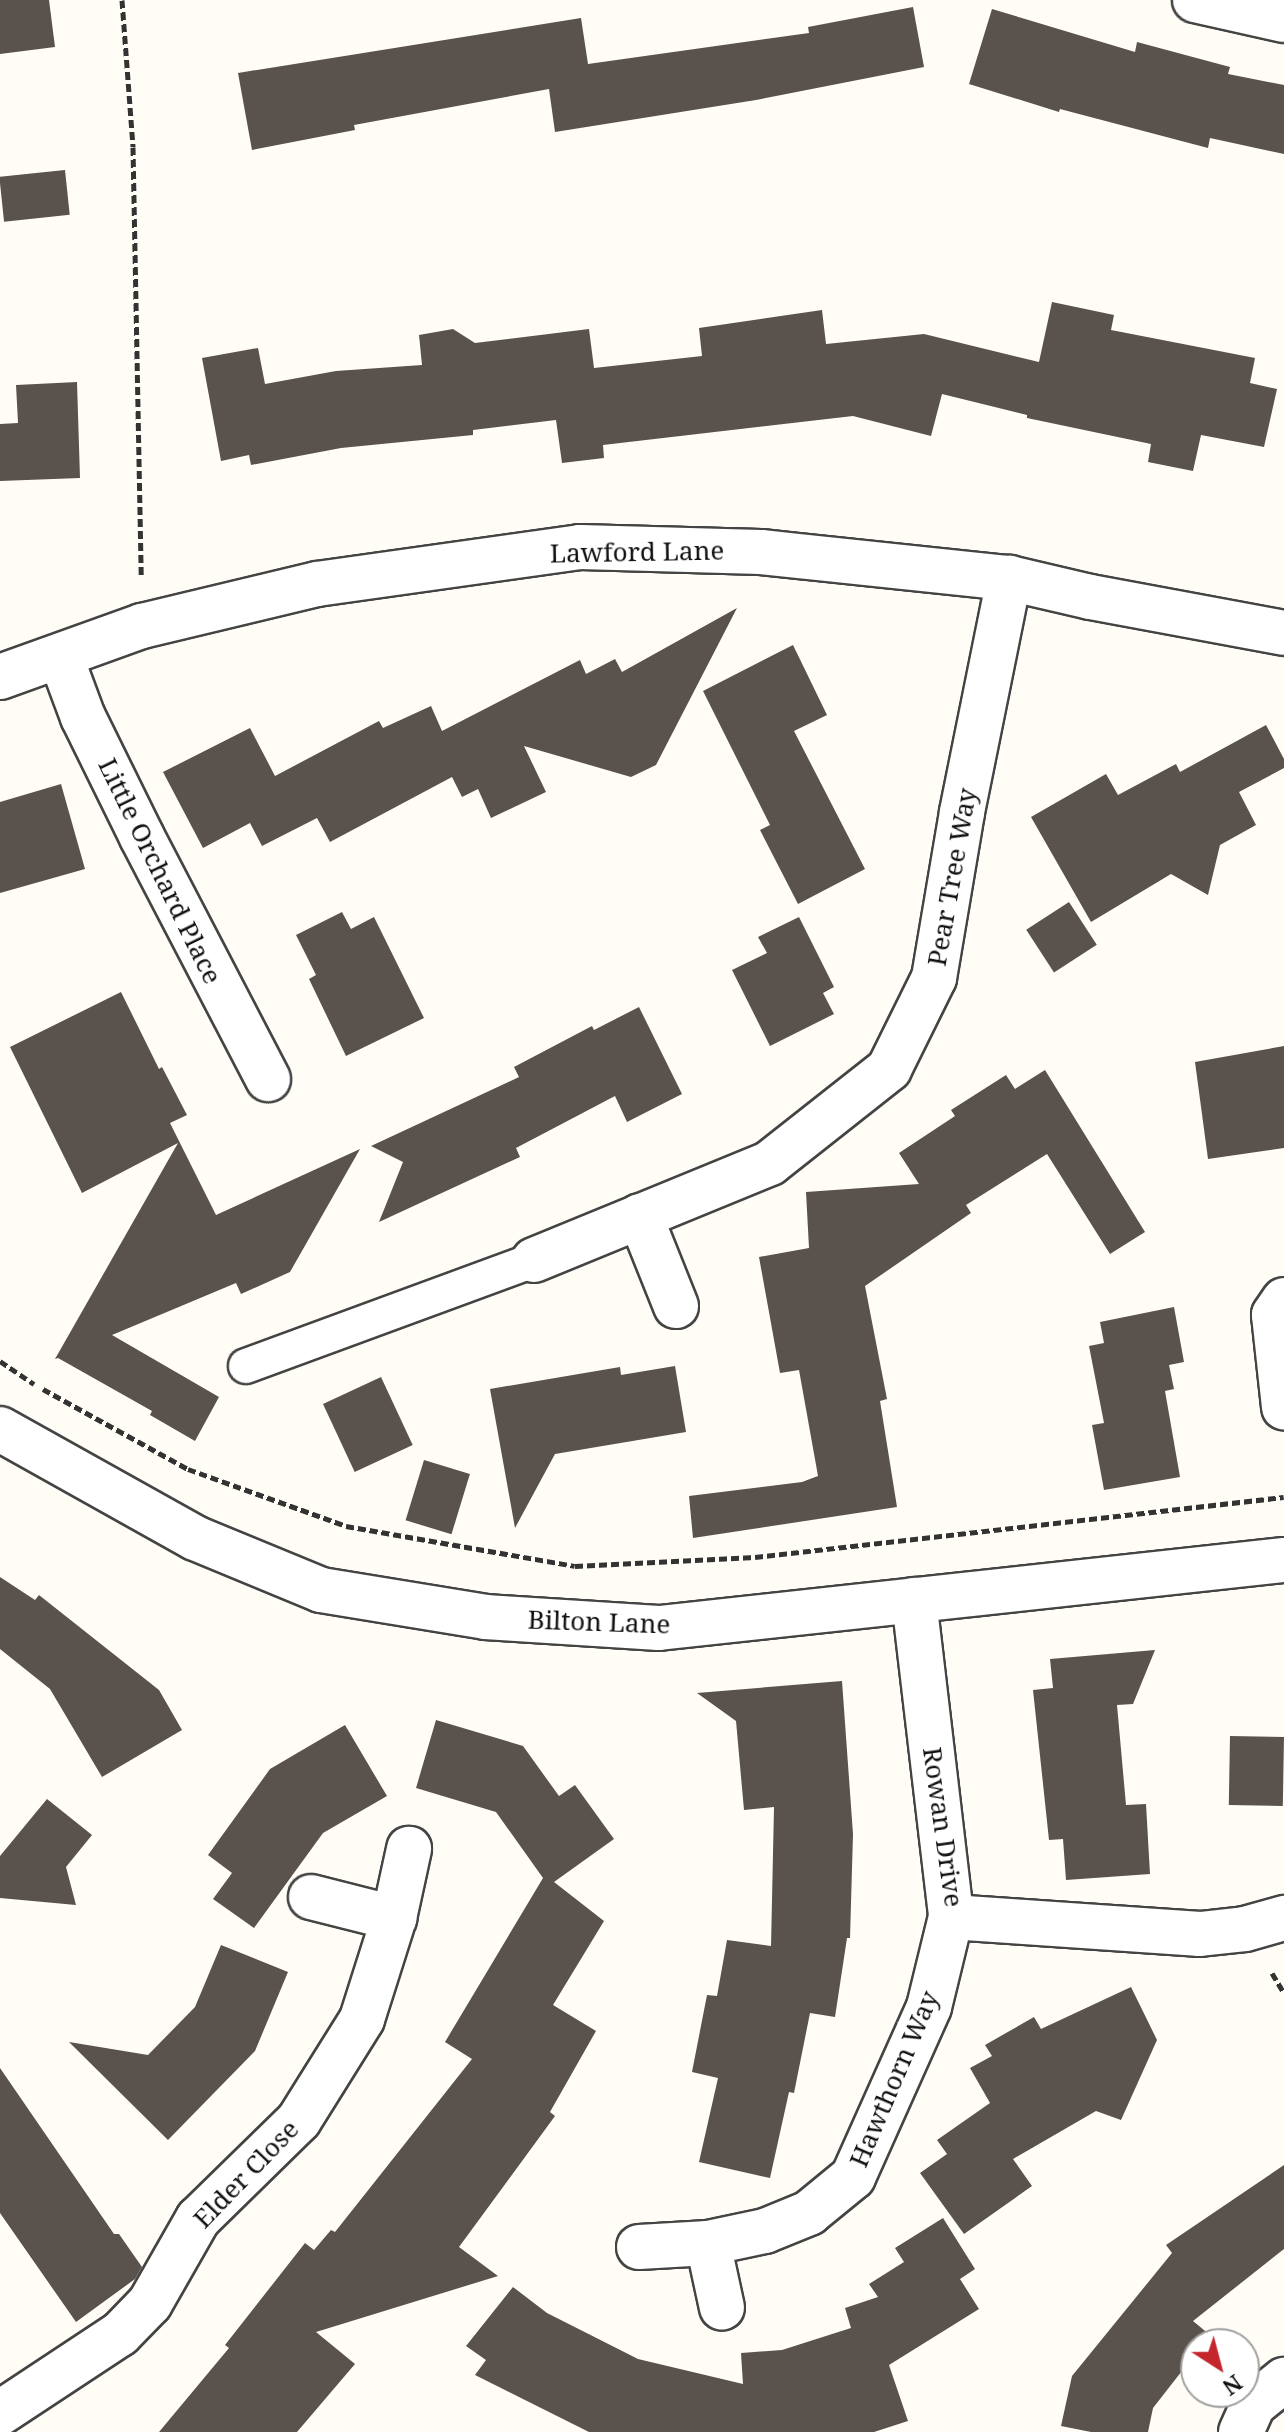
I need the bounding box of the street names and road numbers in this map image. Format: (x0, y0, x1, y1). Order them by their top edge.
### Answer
street label: Lawford Lane (550, 535, 724, 569)
street label: Little Orchard Place (92, 753, 228, 989)
street label: Pear Tree Way (921, 786, 983, 968)
street label: Bilton Lane (527, 1604, 671, 1640)
street label: Rowan Drive (916, 1745, 970, 1909)
street label: Hawthorn Way (843, 1986, 945, 2172)
street label: Elder Close (187, 2114, 305, 2234)

